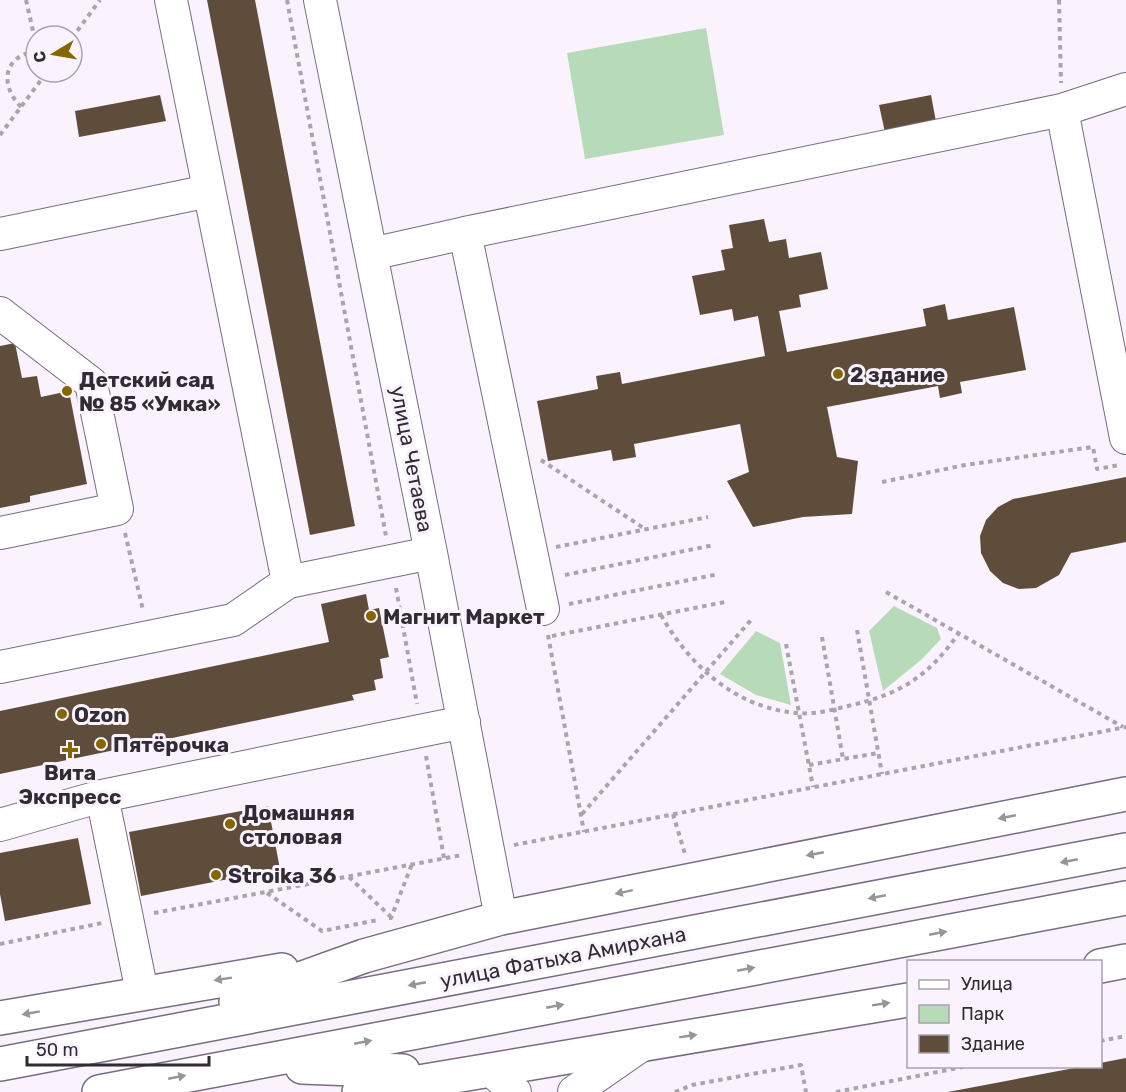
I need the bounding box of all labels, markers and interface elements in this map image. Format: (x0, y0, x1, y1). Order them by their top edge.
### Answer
north arrow (24, 24, 84, 84)
text: С (29, 49, 50, 64)
place label: 2 здание (850, 362, 945, 387)
place label: Детский сад № 85 «Умка» (79, 367, 221, 416)
marker: 2 здание (831, 367, 845, 381)
marker: Детский сад № 85 «Умка» (60, 384, 74, 398)
street label: улица Четаева (386, 384, 438, 534)
place label: Магнит Маркет (383, 604, 545, 629)
marker: Магнит Маркет (364, 609, 378, 623)
place label: Ozon (74, 702, 127, 727)
marker: Ozon (55, 707, 69, 721)
place label: Пятёрочка (113, 732, 229, 757)
marker: Пятёрочка (94, 737, 108, 751)
marker: Вита Экспресс (63, 743, 77, 757)
place label: Вита Экспресс (19, 760, 121, 809)
place label: Домашняя столовая (242, 800, 355, 849)
one-way arrow (997, 813, 1016, 822)
marker: Домашняя столовая (223, 817, 237, 831)
one-way arrow (806, 850, 825, 859)
one-way arrow (1059, 857, 1078, 866)
place label: Stroika 36 (228, 863, 337, 888)
marker: Stroika 36 (209, 868, 223, 882)
one-way arrow (614, 888, 633, 897)
one-way arrow (867, 893, 886, 902)
street label: улица Фатыха Амирхана (438, 921, 688, 993)
one-way arrow (929, 928, 948, 937)
legend (907, 960, 1102, 1068)
one-way arrow (737, 964, 756, 973)
text: Улица (961, 973, 1013, 995)
one-way arrow (214, 975, 233, 984)
one-way arrow (407, 980, 426, 989)
one-way arrow (871, 1000, 890, 1009)
one-way arrow (545, 1001, 564, 1010)
text: Парк (961, 1003, 1005, 1025)
one-way arrow (22, 1009, 41, 1018)
scale bar (27, 1029, 208, 1067)
one-way arrow (679, 1032, 698, 1041)
text: Здание (961, 1033, 1025, 1055)
one-way arrow (354, 1037, 373, 1046)
text: 50 m (36, 1039, 79, 1061)
one-way arrow (168, 1072, 187, 1081)

